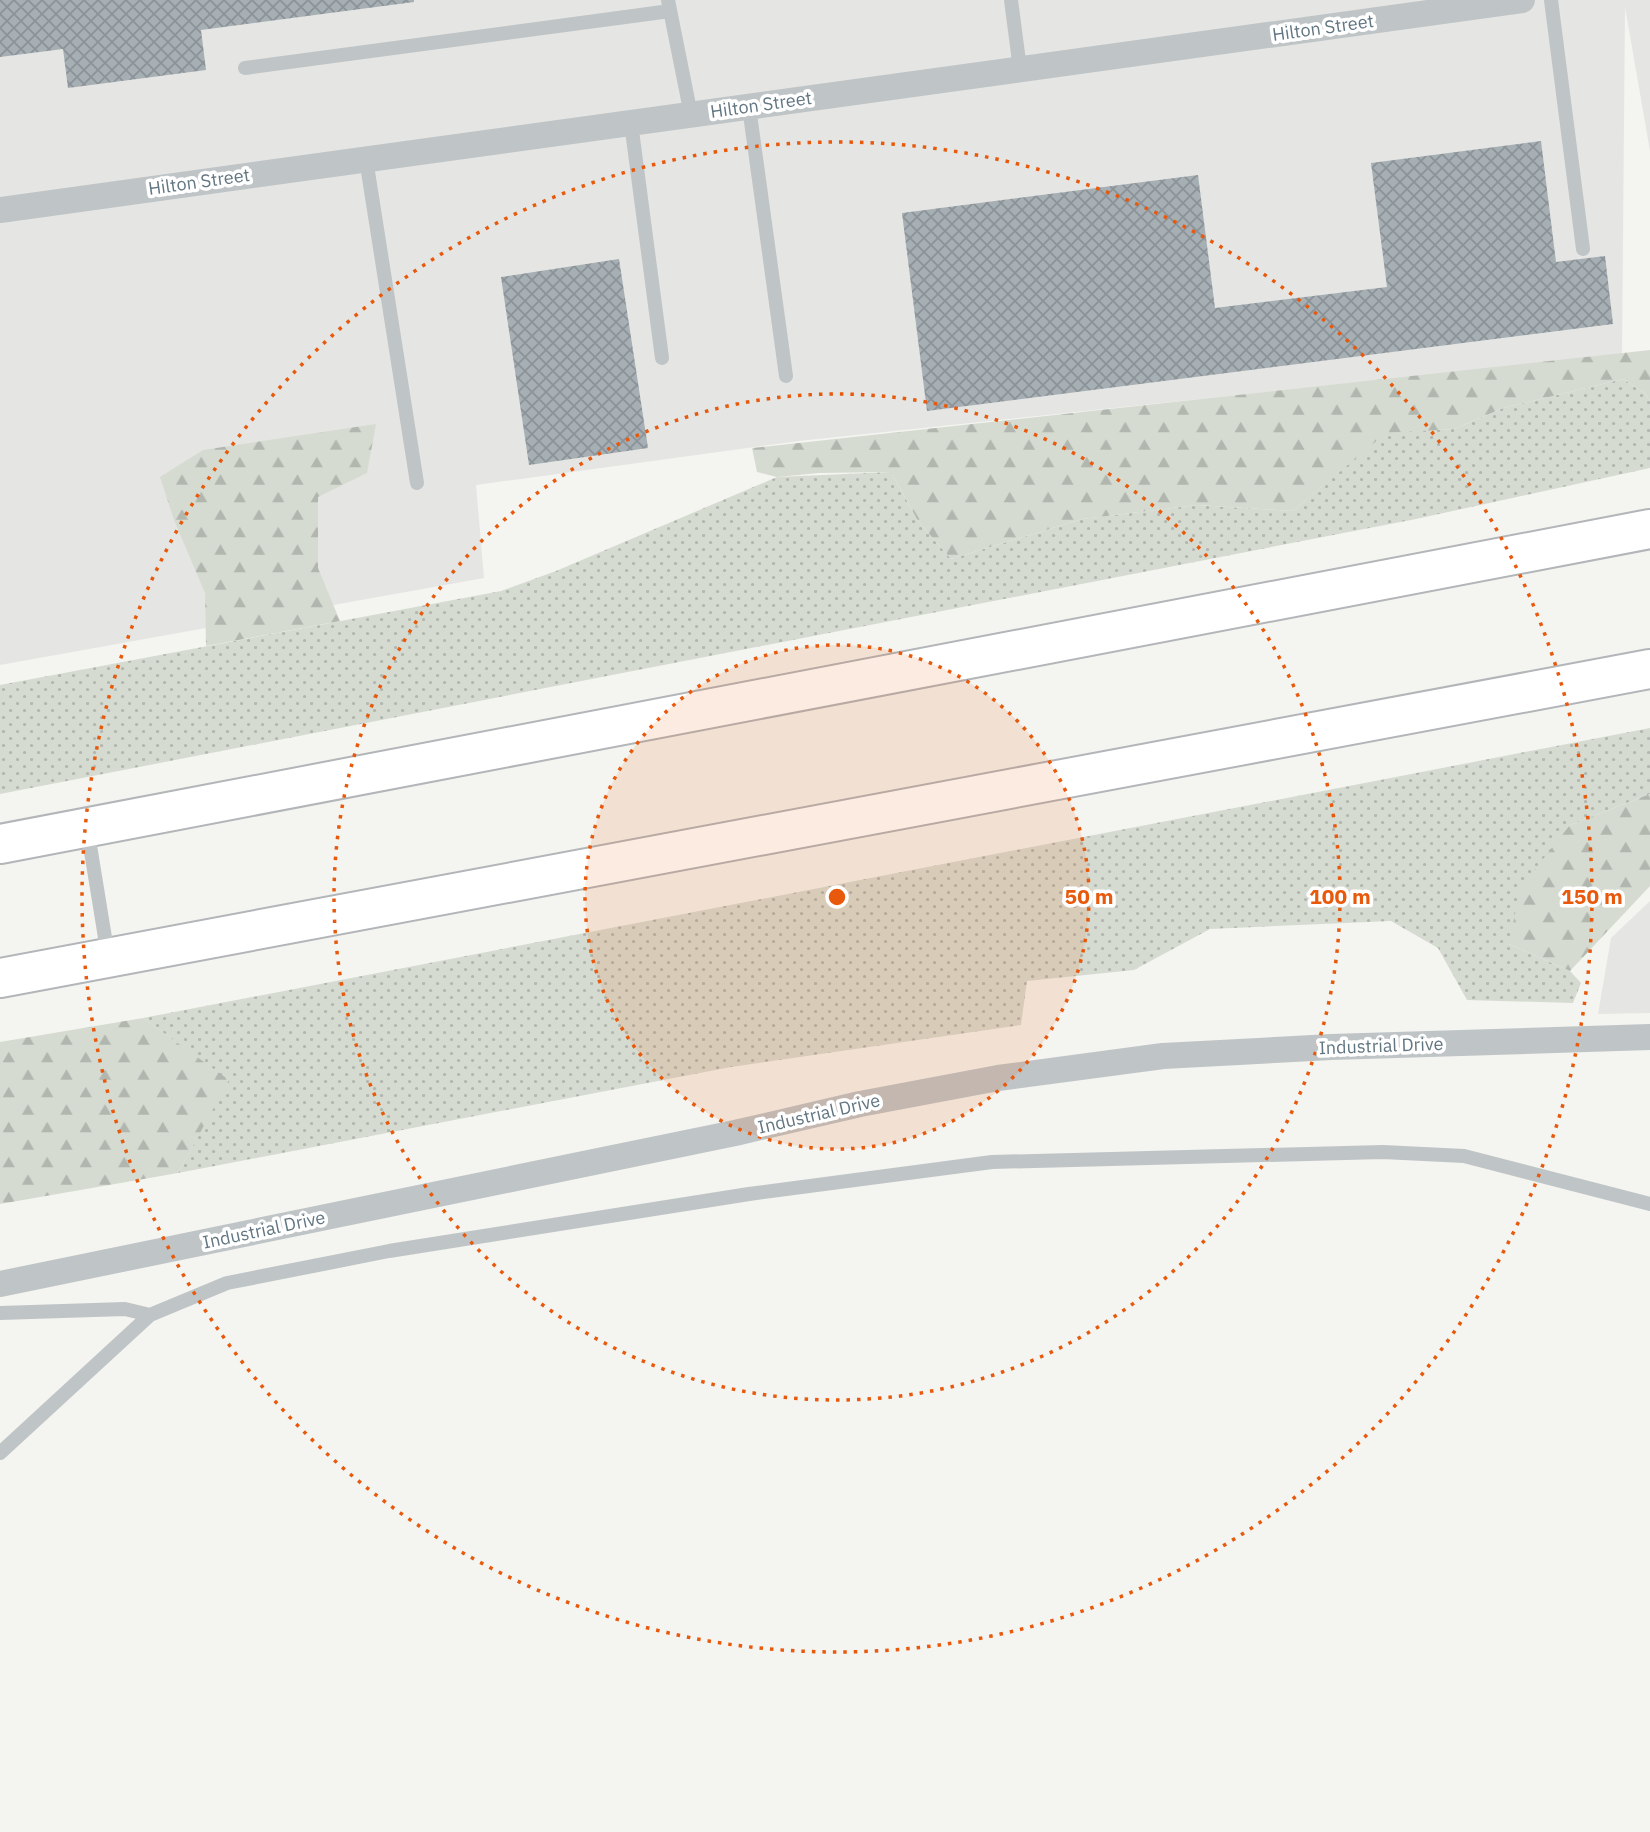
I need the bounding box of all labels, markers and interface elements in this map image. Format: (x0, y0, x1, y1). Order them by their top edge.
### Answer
street label: Hilton Street (1271, 9, 1375, 46)
street label: Hilton Street (709, 86, 813, 123)
street label: Hilton Street (147, 163, 251, 200)
text: 50 m (1065, 882, 1113, 910)
text: 100 m (1309, 882, 1371, 910)
text: 150 m (1561, 882, 1623, 910)
centre of rings (825, 885, 849, 909)
street label: Industrial Drive (1318, 1032, 1444, 1059)
street label: Industrial Drive (756, 1088, 882, 1139)
street label: Industrial Drive (201, 1205, 327, 1254)

